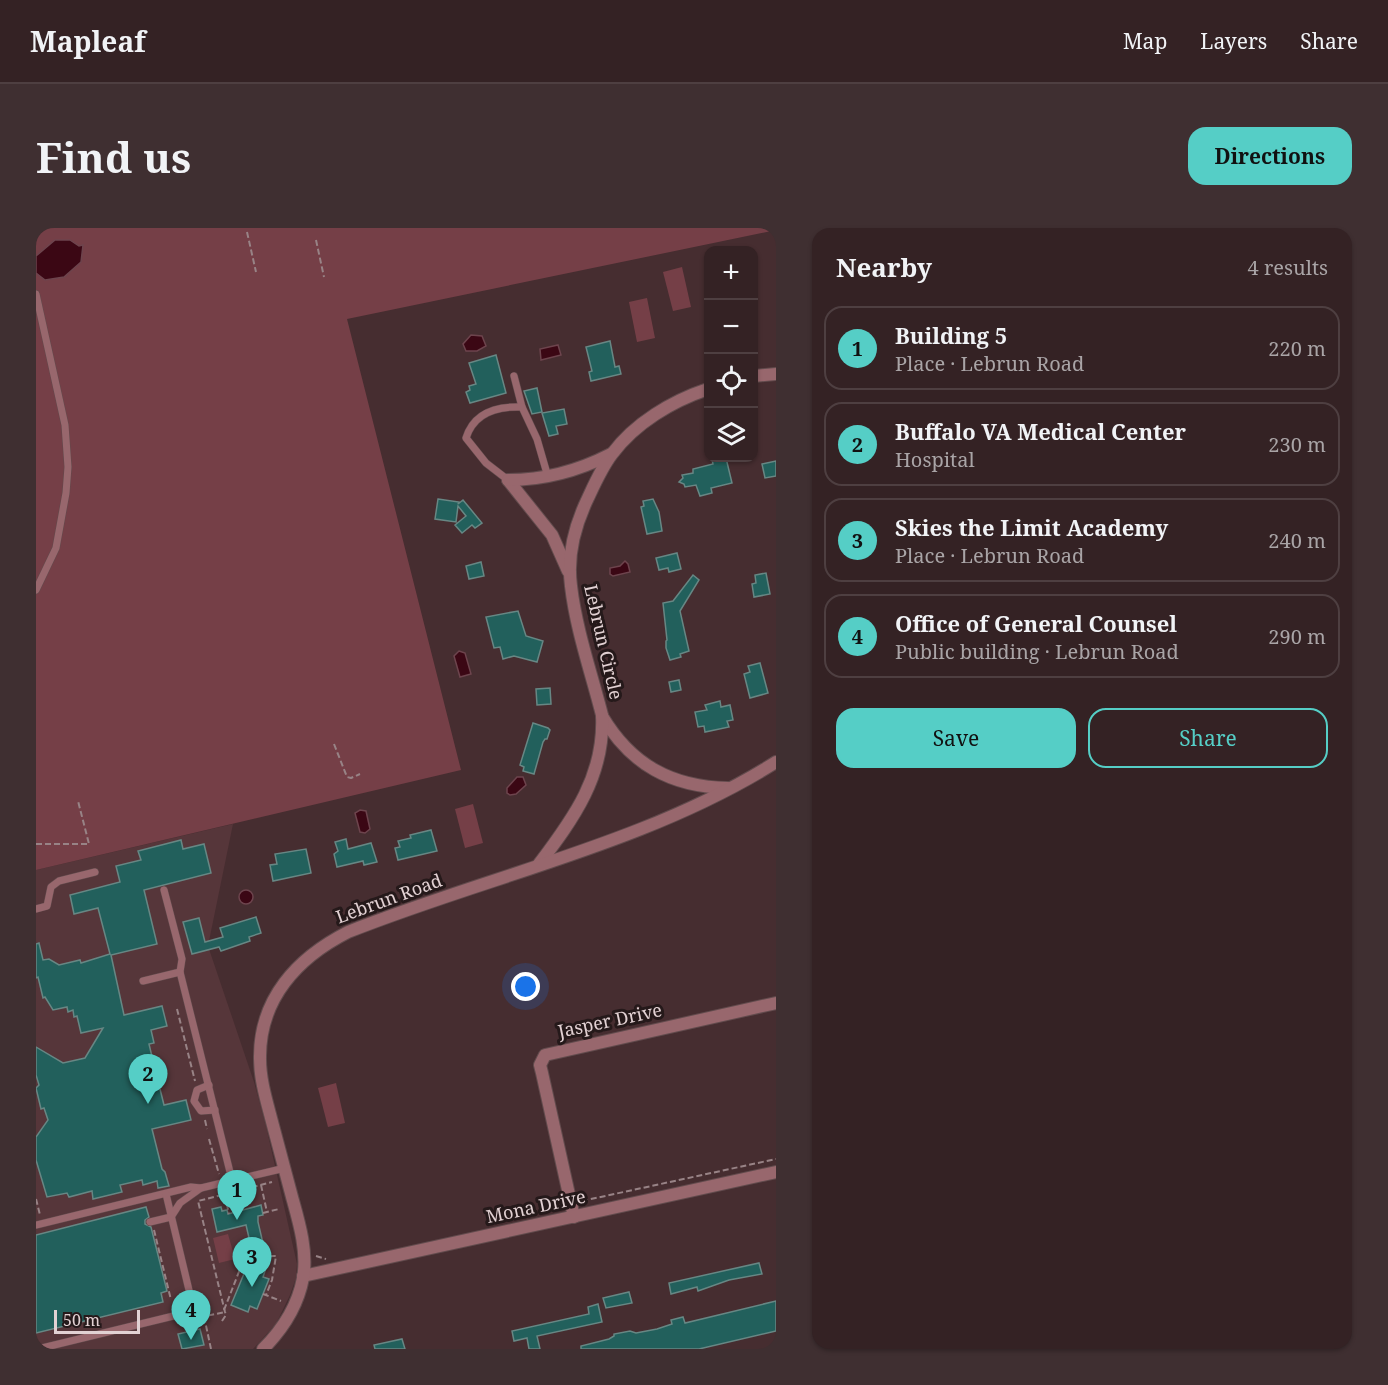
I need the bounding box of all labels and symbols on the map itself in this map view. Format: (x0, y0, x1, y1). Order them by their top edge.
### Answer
street label: Lebrun Circle (579, 582, 629, 702)
street label: Lebrun Road (332, 868, 445, 928)
your location (511, 972, 540, 1001)
street label: Jasper Drive (555, 997, 664, 1043)
pin: 2 (128, 1054, 168, 1104)
pin: 1 (218, 1170, 256, 1220)
street label: Mona Drive (484, 1184, 588, 1228)
pin: 3 (232, 1238, 272, 1287)
pin: 4 (172, 1290, 210, 1340)
scale bar (54, 1307, 140, 1334)

